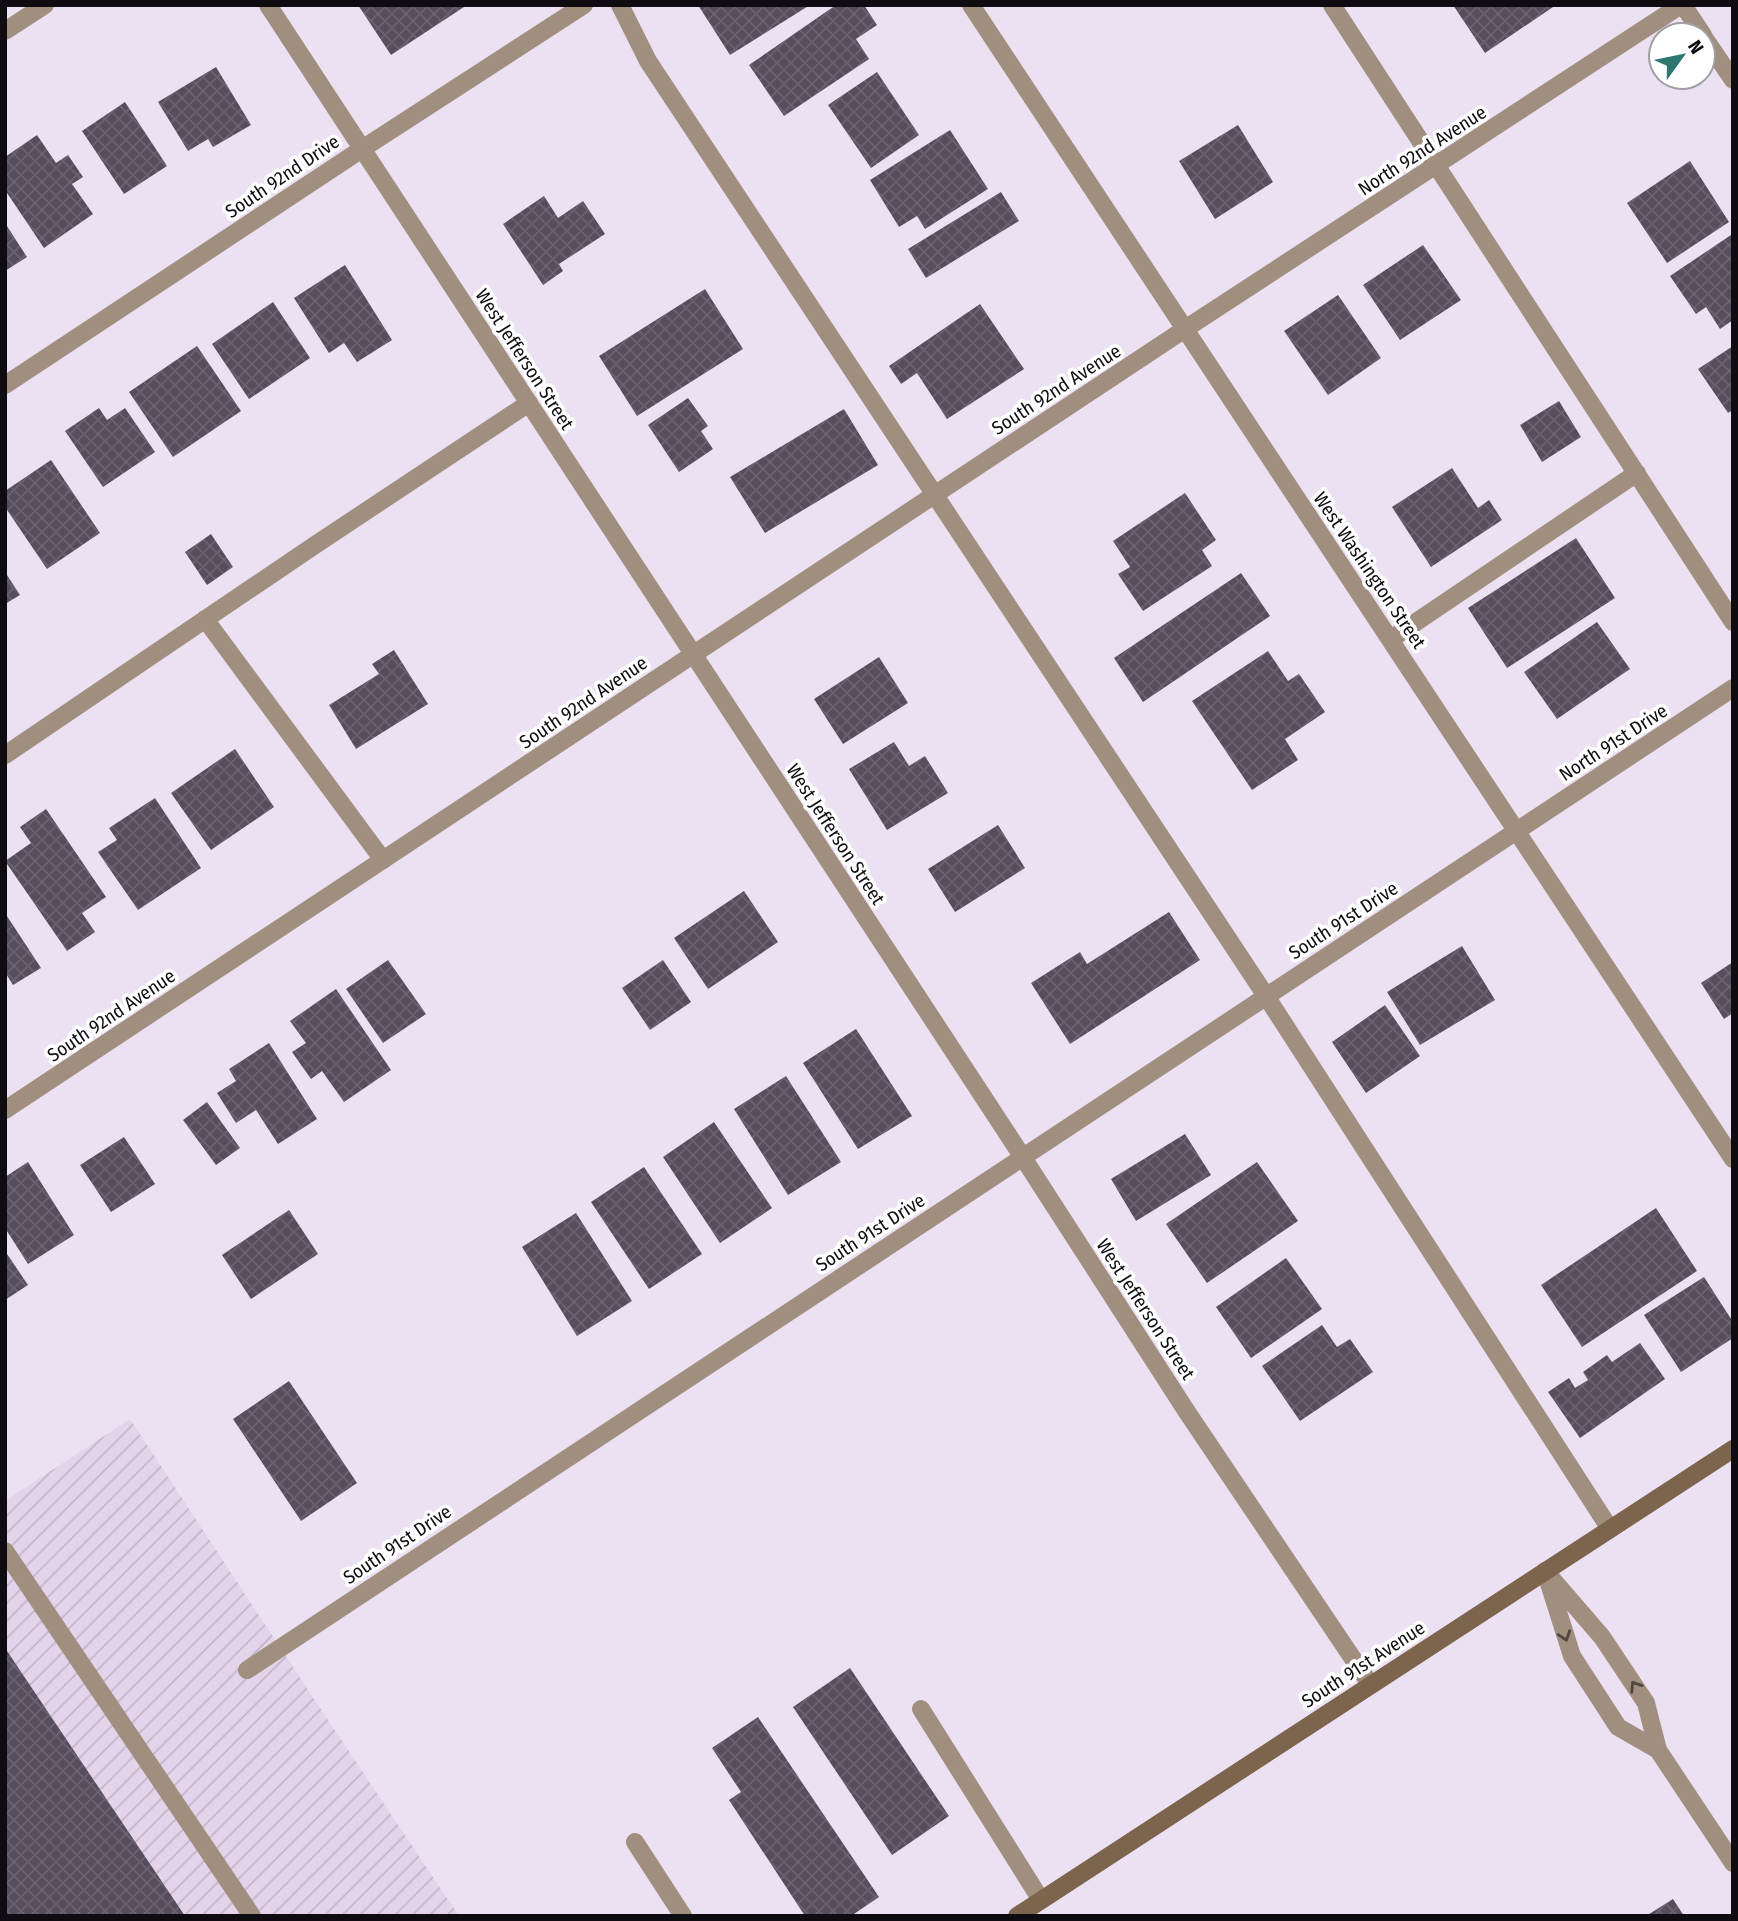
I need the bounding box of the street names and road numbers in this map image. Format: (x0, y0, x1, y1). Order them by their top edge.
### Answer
street label: North 92nd Avenue (1354, 100, 1491, 200)
street label: South 92nd Drive (221, 130, 344, 223)
street label: West Jefferson Street (470, 285, 579, 435)
street label: South 92nd Avenue (987, 339, 1125, 440)
street label: West Washington Street (1309, 488, 1431, 654)
street label: South 92nd Avenue (515, 651, 652, 754)
street label: North 91st Drive (1555, 699, 1672, 786)
street label: West Jefferson Street (781, 760, 890, 910)
street label: South 91st Drive (1284, 877, 1402, 964)
street label: South 92nd Avenue (43, 964, 180, 1067)
street label: South 91st Drive (811, 1189, 929, 1276)
street label: West Jefferson Street (1091, 1235, 1200, 1385)
street label: South 91st Drive (339, 1500, 456, 1589)
street label: South 91st Avenue (1297, 1616, 1429, 1713)

